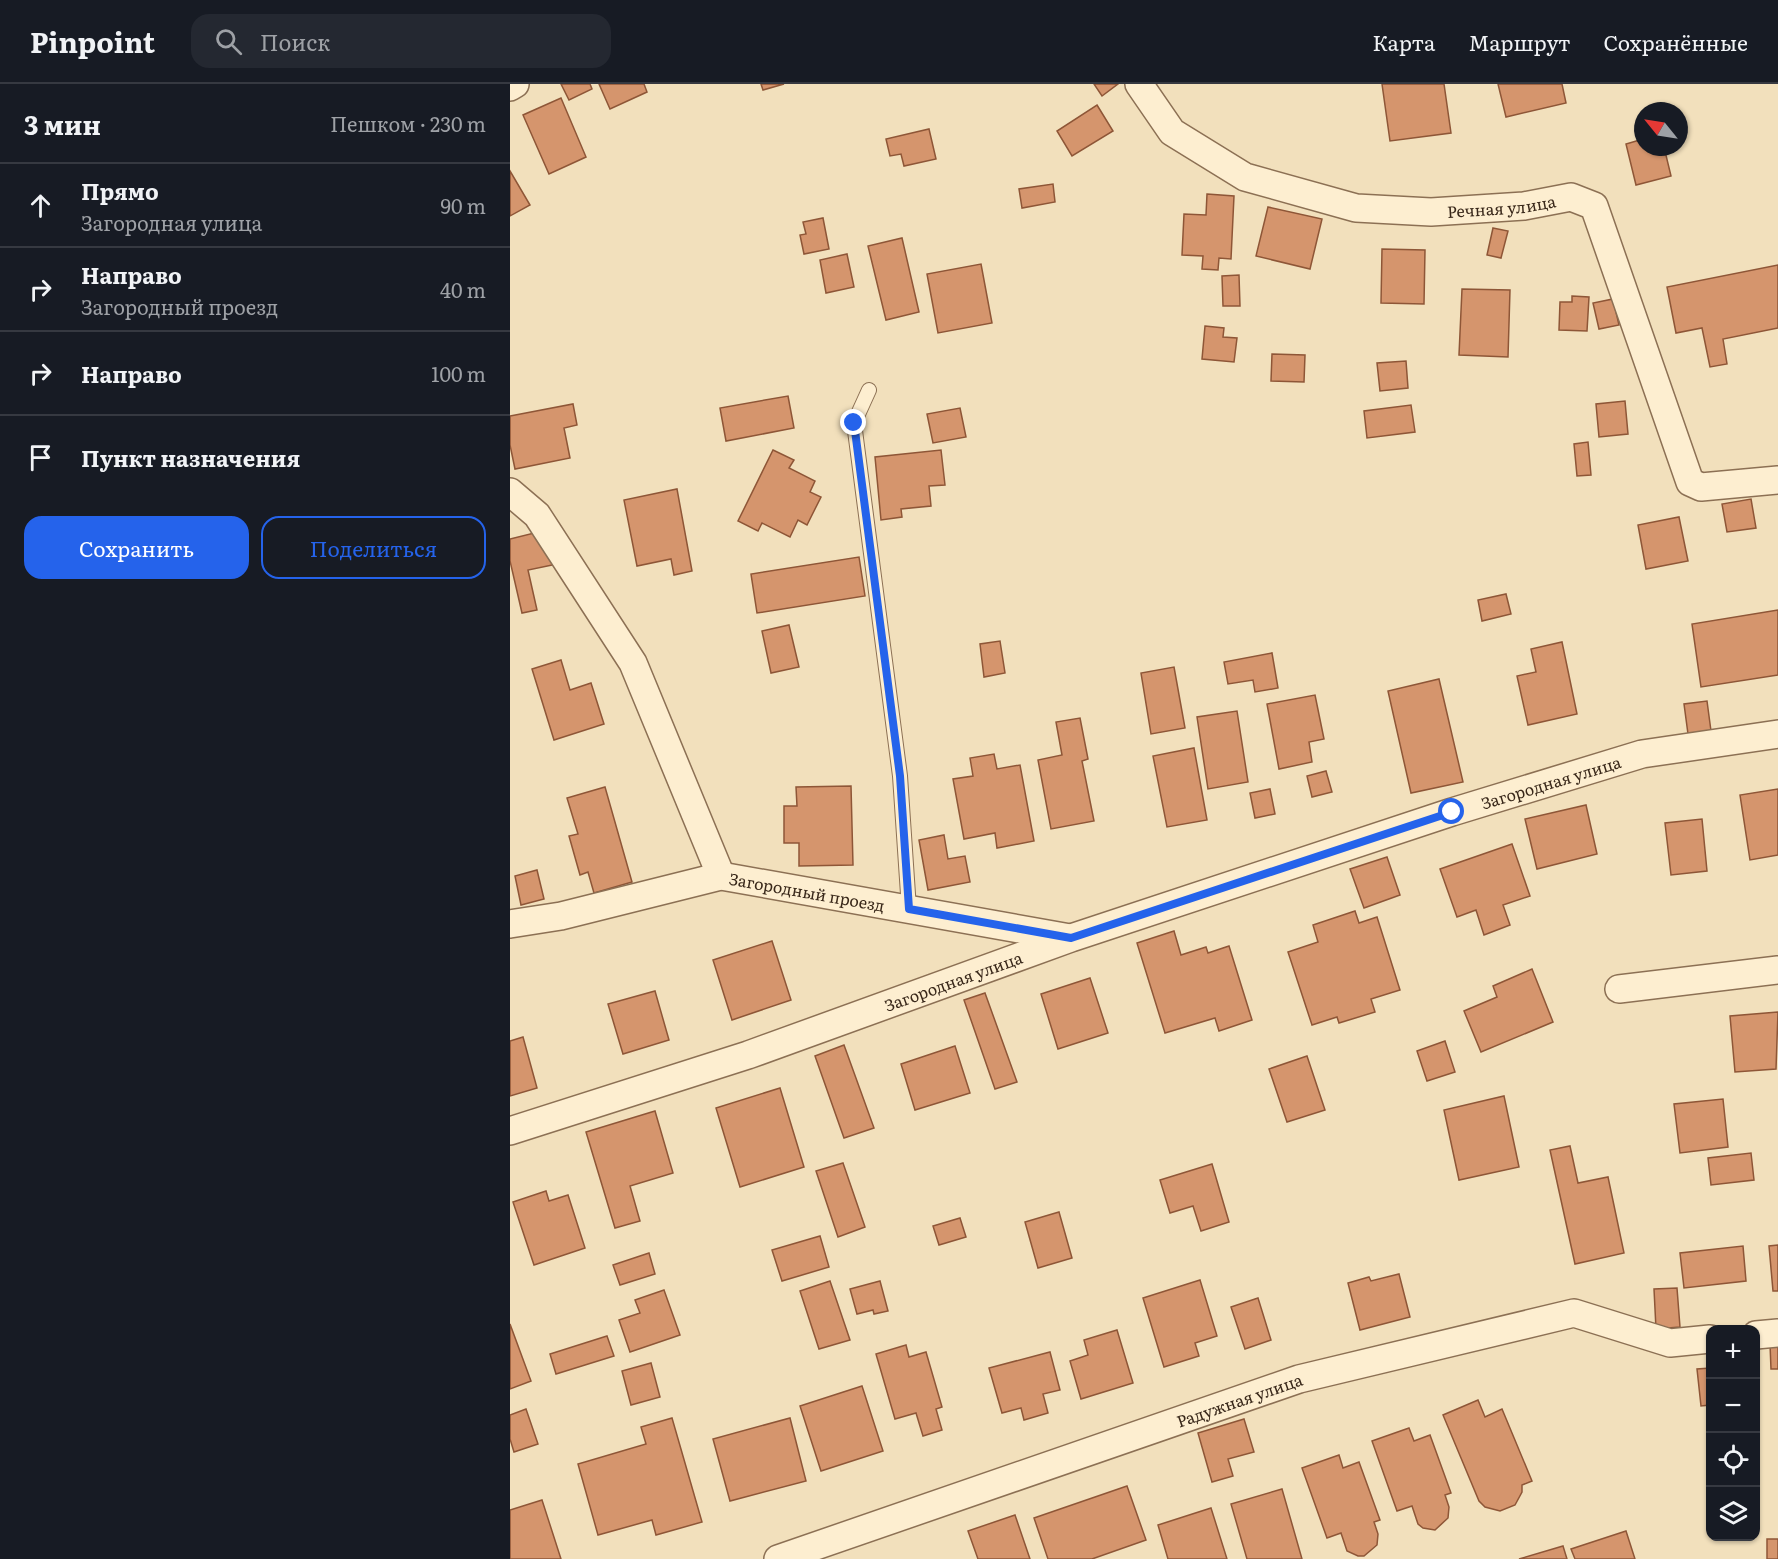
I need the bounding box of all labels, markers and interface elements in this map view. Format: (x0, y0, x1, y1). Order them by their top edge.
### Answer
search box (191, 14, 611, 68)
text: Pinpoint (30, 20, 155, 62)
icon: search (212, 25, 245, 58)
text: Поиск (260, 25, 330, 58)
text: Карта (1372, 26, 1435, 57)
text: Маршрут (1468, 26, 1570, 57)
text: Сохранённые (1603, 26, 1748, 57)
north arrow (1634, 102, 1688, 156)
text: 3 мин (24, 104, 101, 143)
text: Пешком · 230 m (330, 108, 486, 138)
text: Прямо (81, 174, 159, 207)
street label: Речная улица (1446, 188, 1558, 223)
icon: ahead (24, 189, 57, 222)
text: 90 m (441, 190, 486, 220)
text: Загородная улица (81, 207, 262, 237)
text: Направо (81, 258, 182, 291)
icon: right (24, 273, 57, 306)
text: 40 m (440, 274, 486, 304)
text: Загородный проезд (81, 291, 278, 321)
icon: right (24, 357, 57, 390)
text: Направо (81, 357, 182, 390)
text: 100 m (431, 358, 486, 388)
route end (840, 409, 866, 435)
icon: arrive (24, 441, 57, 474)
text: Пункт назначения (81, 441, 300, 474)
button: Сохранить (24, 516, 249, 579)
button: Поделиться (261, 516, 486, 579)
street label: Загородная улица (1478, 749, 1624, 815)
route start (1438, 798, 1464, 824)
street label: Загородный проезд (727, 866, 887, 917)
street label: Загородная улица (881, 945, 1026, 1017)
map controls (1706, 1325, 1760, 1541)
button: + (1706, 1325, 1760, 1379)
street label: Радужная улица (1173, 1367, 1306, 1433)
button: − (1706, 1379, 1760, 1433)
button: locate (1706, 1433, 1760, 1487)
button: layers (1706, 1487, 1760, 1541)

